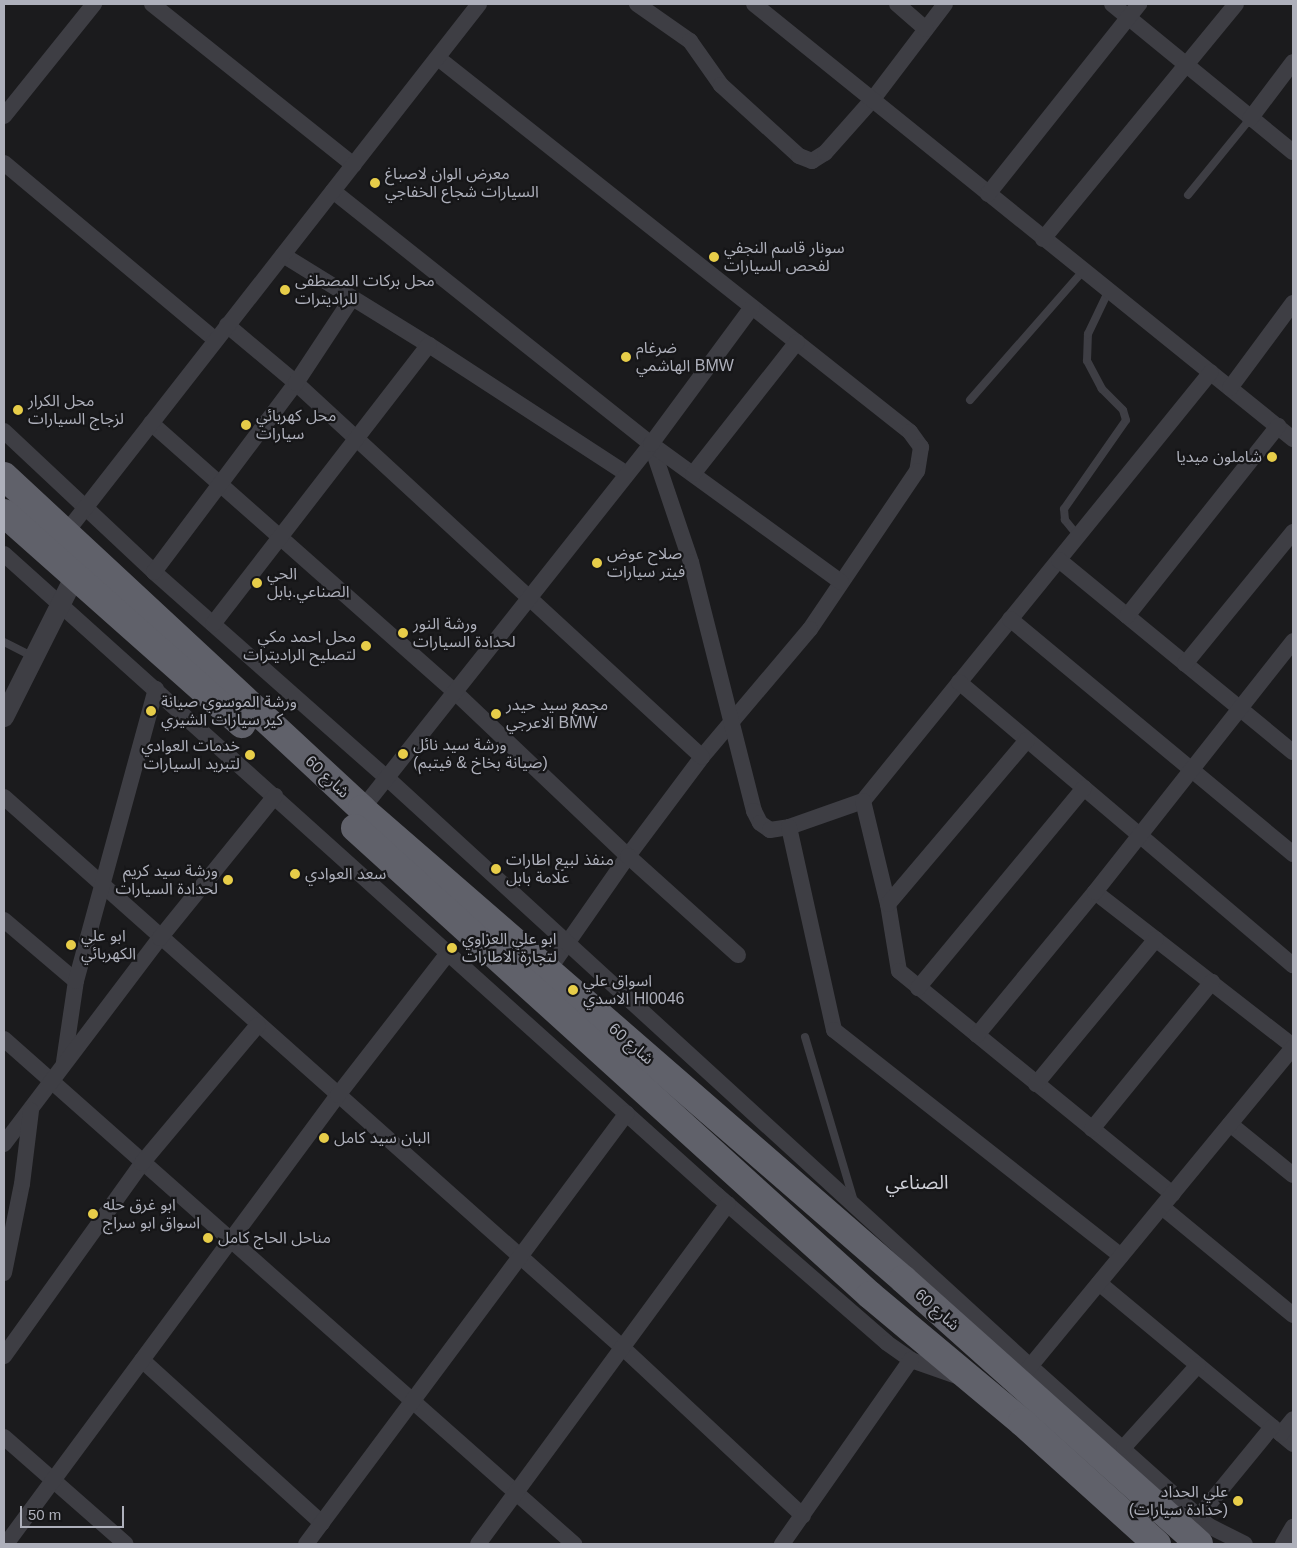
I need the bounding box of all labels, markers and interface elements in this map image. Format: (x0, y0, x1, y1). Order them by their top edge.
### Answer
place label: معرض الوان لاصباغ السيارات شجاع الخفاجي (385, 164, 539, 202)
marker: معرض الوان لاصباغ السيارات شجاع الخفاجي (369, 177, 381, 189)
place label: سونار قاسم النجفي لفحص السيارات (724, 238, 845, 276)
marker: سونار قاسم النجفي لفحص السيارات (708, 251, 720, 263)
place label: محل بركات المصطفى للراديترات (295, 271, 435, 309)
marker: محل بركات المصطفى للراديترات (279, 284, 291, 296)
place label: ضرغام الهاشمي BMW (636, 338, 734, 376)
marker: ضرغام الهاشمي BMW (620, 351, 632, 363)
place label: محل الكرار لزجاج السيارات (28, 391, 124, 429)
marker: محل الكرار لزجاج السيارات (12, 404, 24, 416)
place label: محل كهربائي سيارات (256, 406, 336, 444)
marker: محل كهربائي سيارات (240, 419, 252, 431)
place label: شاملون ميديا (1176, 447, 1262, 467)
marker: شاملون ميديا (1266, 451, 1278, 463)
place label: صلاح عوض فيتر سيارات (607, 544, 685, 582)
marker: صلاح عوض فيتر سيارات (591, 557, 603, 569)
place label: الحي الصناعي.بابل (267, 564, 350, 602)
marker: الحي الصناعي.بابل (251, 577, 263, 589)
place label: ورشة النور لحدادة السيارات (413, 614, 516, 652)
place label: محل احمد مكي لتصليح الراديترات (243, 627, 356, 665)
marker: ورشة النور لحدادة السيارات (397, 627, 409, 639)
marker: محل احمد مكي لتصليح الراديترات (360, 640, 372, 652)
place label: ورشة الموسوي صيانة كير سيارات الشيري (161, 692, 297, 730)
place label: مجمع سيد حيدر الاعرجي BMW (506, 695, 608, 733)
marker: ورشة الموسوي صيانة كير سيارات الشيري (145, 705, 157, 717)
marker: مجمع سيد حيدر الاعرجي BMW (490, 708, 502, 720)
place label: ورشة سيد نائل (صيانة بخاخ & فيتبم) (413, 735, 548, 773)
place label: خدمات العوادي لتبريد السيارات (141, 736, 240, 774)
marker: ورشة سيد نائل (صيانة بخاخ & فيتبم) (397, 748, 409, 760)
marker: خدمات العوادي لتبريد السيارات (244, 749, 256, 761)
street label: شارع 60 (301, 752, 353, 802)
place label: منفذ لبيع اطارات علامة بابل (506, 850, 614, 888)
place label: ورشة سيد كريم لحدادة السيارات (115, 861, 218, 899)
marker: منفذ لبيع اطارات علامة بابل (490, 863, 502, 875)
place label: سعد العوادي (305, 864, 386, 884)
marker: سعد العوادي (289, 868, 301, 880)
marker: ورشة سيد كريم لحدادة السيارات (222, 874, 234, 886)
place label: ابو علي الكهربائي (81, 926, 136, 964)
place label: ابو علي العزاوي لتجارة الاطارات (462, 929, 557, 967)
marker: ابو علي الكهربائي (65, 939, 77, 951)
marker: ابو علي العزاوي لتجارة الاطارات (446, 942, 458, 954)
place label: اسواق علي الاسدي Hl0046 (583, 971, 684, 1009)
marker: اسواق علي الاسدي Hl0046 (567, 984, 579, 996)
street label: شارع 60 (605, 1019, 657, 1069)
place label: البان سيد كامل (334, 1128, 430, 1148)
marker: البان سيد كامل (318, 1132, 330, 1144)
district label: الصناعي (885, 1172, 949, 1194)
place label: ابو غرق حله اسواق ابو سراج (103, 1195, 200, 1233)
marker: ابو غرق حله اسواق ابو سراج (87, 1208, 99, 1220)
place label: مناحل الحاج كامل (218, 1228, 331, 1248)
marker: مناحل الحاج كامل (202, 1232, 214, 1244)
street label: شارع 60 (911, 1285, 963, 1335)
place label: علي الحداد (حدادة سيارات) (1129, 1482, 1228, 1520)
marker: علي الحداد (حدادة سيارات) (1232, 1495, 1244, 1507)
scale bar (22, 1496, 126, 1528)
text: 50 m (28, 1506, 61, 1523)

